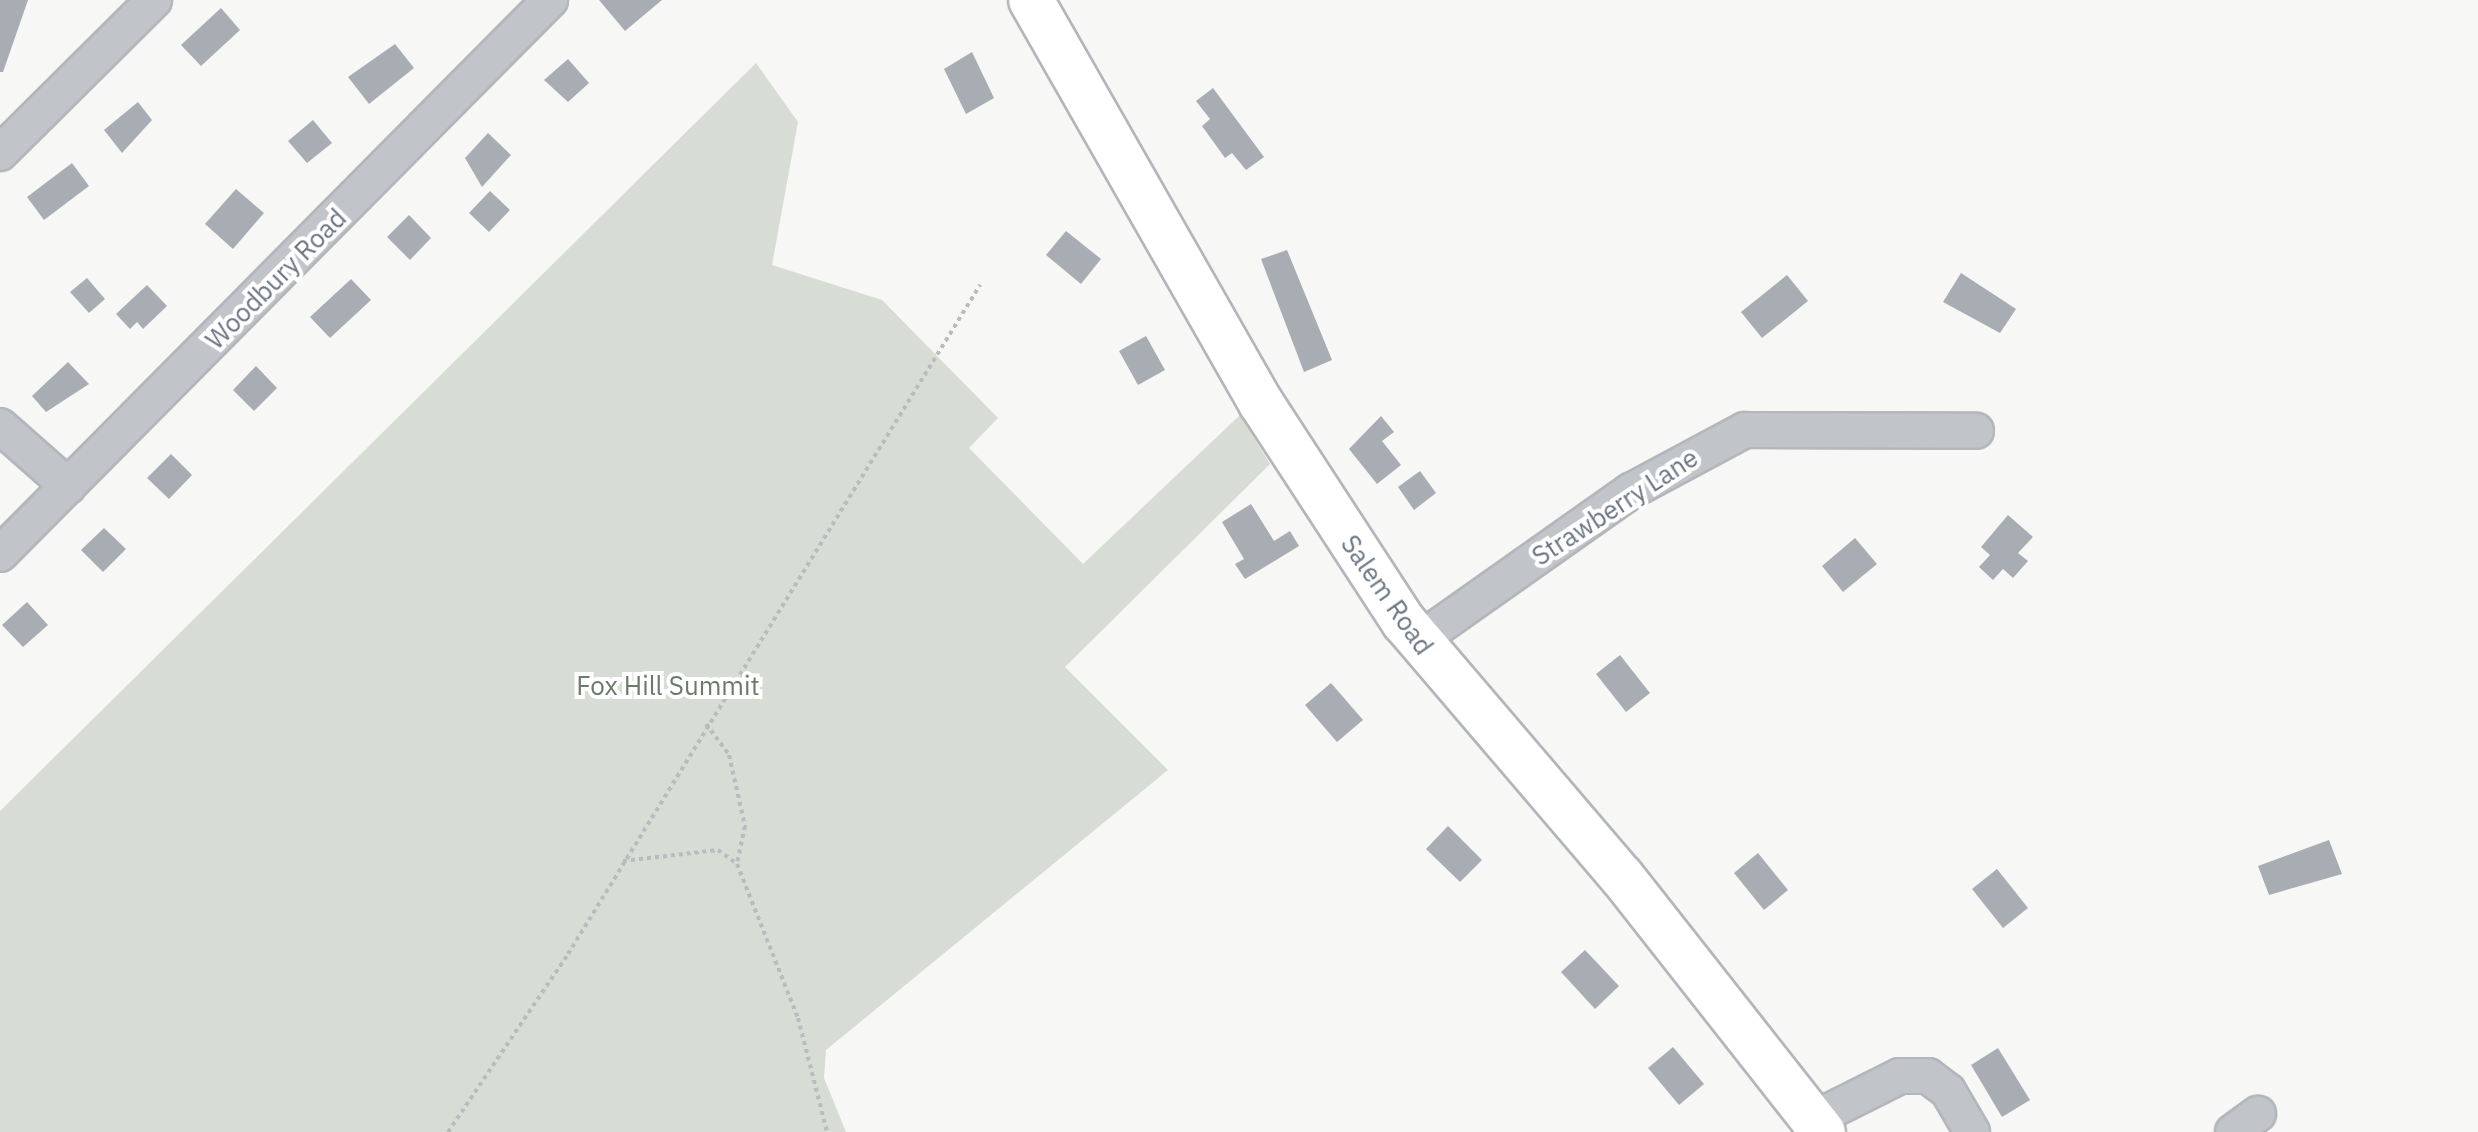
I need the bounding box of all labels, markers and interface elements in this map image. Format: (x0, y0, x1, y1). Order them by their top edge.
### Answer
street label: Woodbury Road (199, 202, 353, 356)
street label: Strawberry Lane (1526, 442, 1704, 572)
street label: Salem Road (1334, 529, 1440, 661)
park label: Fox Hill Summit (576, 670, 760, 702)

